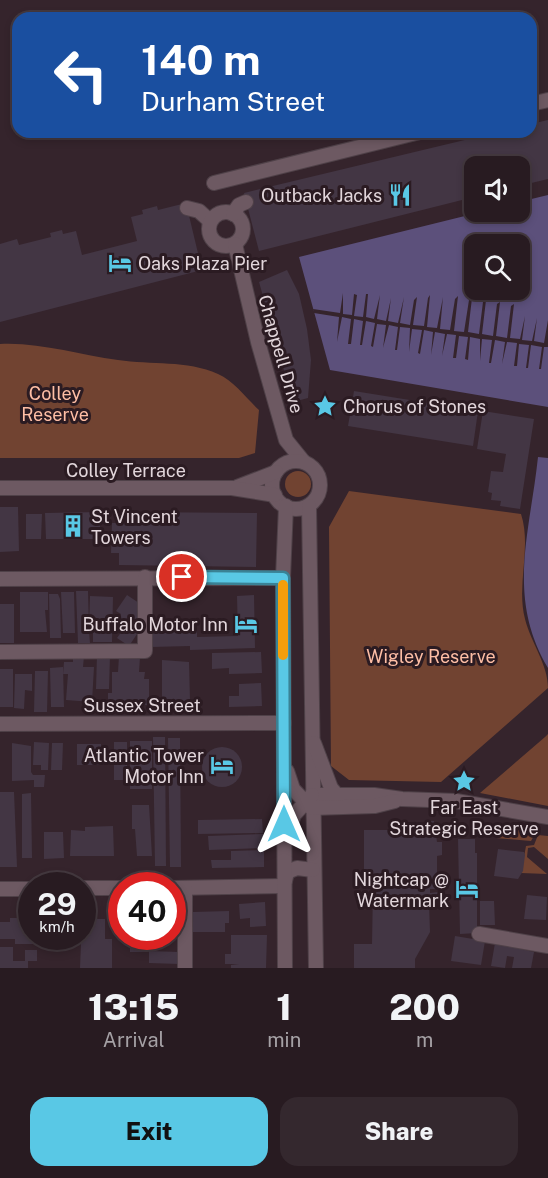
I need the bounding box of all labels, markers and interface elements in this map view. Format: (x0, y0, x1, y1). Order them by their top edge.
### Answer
text: 140 m (141, 35, 261, 84)
icon: left (42, 36, 120, 114)
text: Durham Street (141, 85, 325, 117)
map controls (464, 156, 530, 300)
button: sound (464, 156, 530, 222)
restaurant icon: Outback Jacks (387, 182, 413, 208)
place label: Outback Jacks (261, 185, 382, 206)
button: search (464, 234, 530, 300)
hotel icon: Oaks Plaza Pier (107, 250, 133, 276)
place label: Oaks Plaza Pier (138, 253, 267, 274)
street label: Chappell Drive (254, 292, 308, 416)
park label: Colley Reserve (21, 383, 89, 425)
place icon: Chorus of Stones (312, 393, 338, 419)
place label: Chorus of Stones (343, 396, 486, 417)
street label: Colley Terrace (66, 460, 186, 481)
place label: St Vincent Towers (91, 506, 178, 548)
building icon: St Vincent Towers (60, 513, 86, 539)
pin (156, 551, 207, 602)
icon: arrive (165, 560, 198, 593)
hotel icon: Buffalo Motor Inn (233, 611, 259, 637)
place label: Buffalo Motor Inn (82, 614, 228, 635)
park label: Wigley Reserve (366, 646, 496, 667)
street label: Sussex Street (83, 695, 201, 716)
place label: Atlantic Tower Motor Inn (84, 745, 204, 787)
hotel icon: Atlantic Tower Motor Inn (209, 752, 235, 778)
place icon: Far East Strategic Reserve (451, 768, 477, 794)
position arrow (252, 792, 316, 856)
place label: Far East Strategic Reserve (389, 797, 539, 839)
place label: Nightcap @ Watermark (354, 869, 449, 911)
speed limit sign: 40 (108, 872, 186, 950)
hotel icon: Nightcap @ Watermark (454, 876, 480, 902)
text: 29 (38, 886, 76, 922)
text: km/h (39, 918, 75, 935)
text: 13:15 (88, 986, 179, 1028)
text: 1 (276, 986, 292, 1028)
text: 200 (389, 986, 460, 1028)
text: Arrival (103, 1028, 165, 1052)
text: min (267, 1028, 301, 1052)
text: m (416, 1028, 433, 1052)
button: Exit (30, 1097, 268, 1166)
button: Share (280, 1097, 518, 1166)

